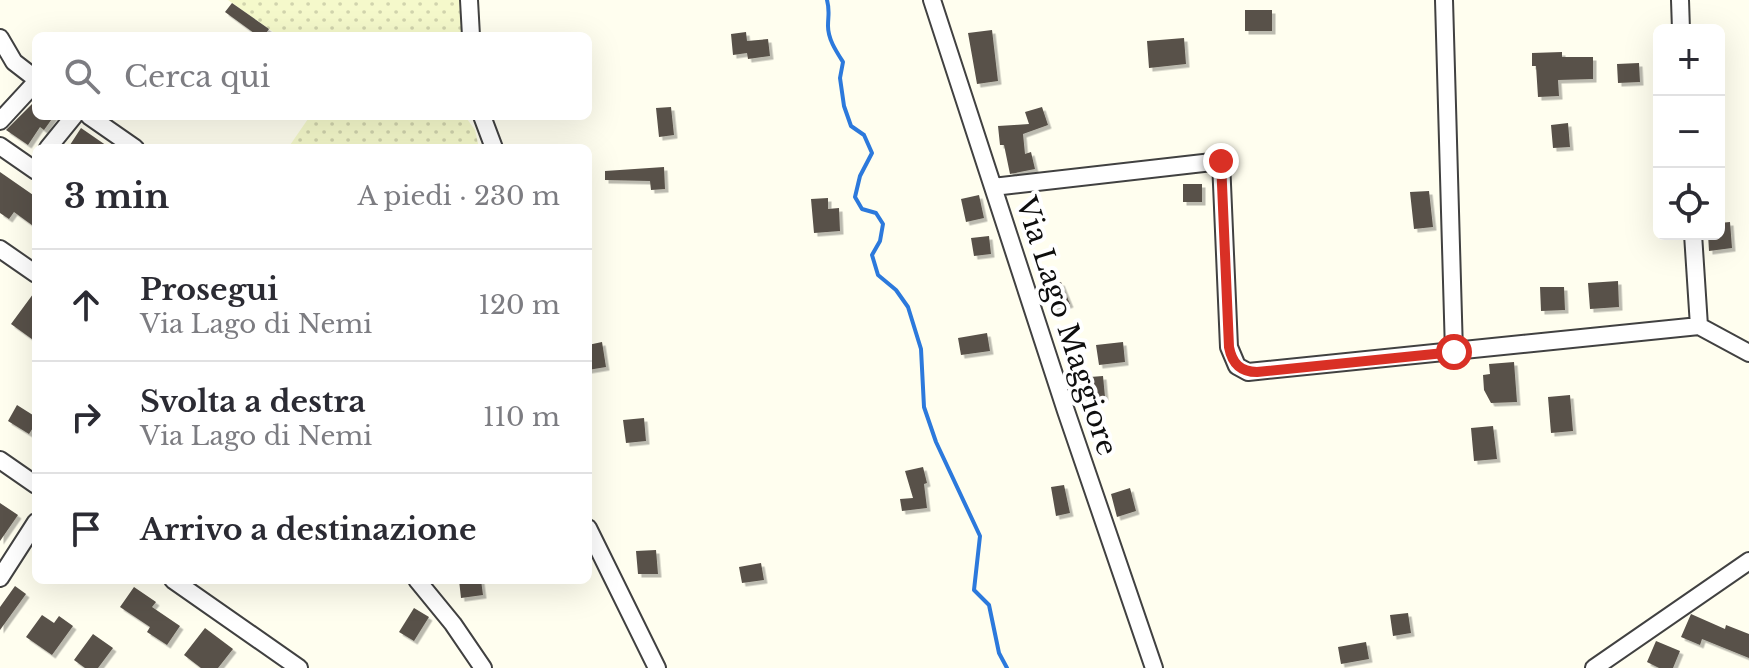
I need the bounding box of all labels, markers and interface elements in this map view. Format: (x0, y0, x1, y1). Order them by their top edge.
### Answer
map controls (1653, 24, 1725, 240)
button: + (1653, 24, 1725, 96)
search box (32, 32, 592, 120)
icon: search (60, 54, 104, 98)
text: Cerca qui (124, 58, 270, 95)
button: − (1653, 96, 1725, 168)
route end (1203, 143, 1239, 179)
button: locate (1653, 168, 1725, 240)
text: 3 min (64, 175, 169, 217)
text: A piedi · 230 m (357, 180, 560, 212)
street label: Via Lago Maggiore (1008, 191, 1125, 460)
text: Prosegui (140, 271, 278, 308)
icon: ahead (64, 283, 108, 327)
text: 120 m (478, 289, 560, 321)
text: Via Lago di Nemi (140, 308, 372, 340)
route start (1436, 334, 1472, 370)
text: Svolta a destra (140, 383, 366, 420)
icon: right (64, 395, 108, 439)
text: 110 m (483, 401, 560, 433)
text: Via Lago di Nemi (140, 420, 372, 452)
icon: arrive (64, 507, 108, 551)
text: Arrivo a destinazione (140, 511, 476, 548)

